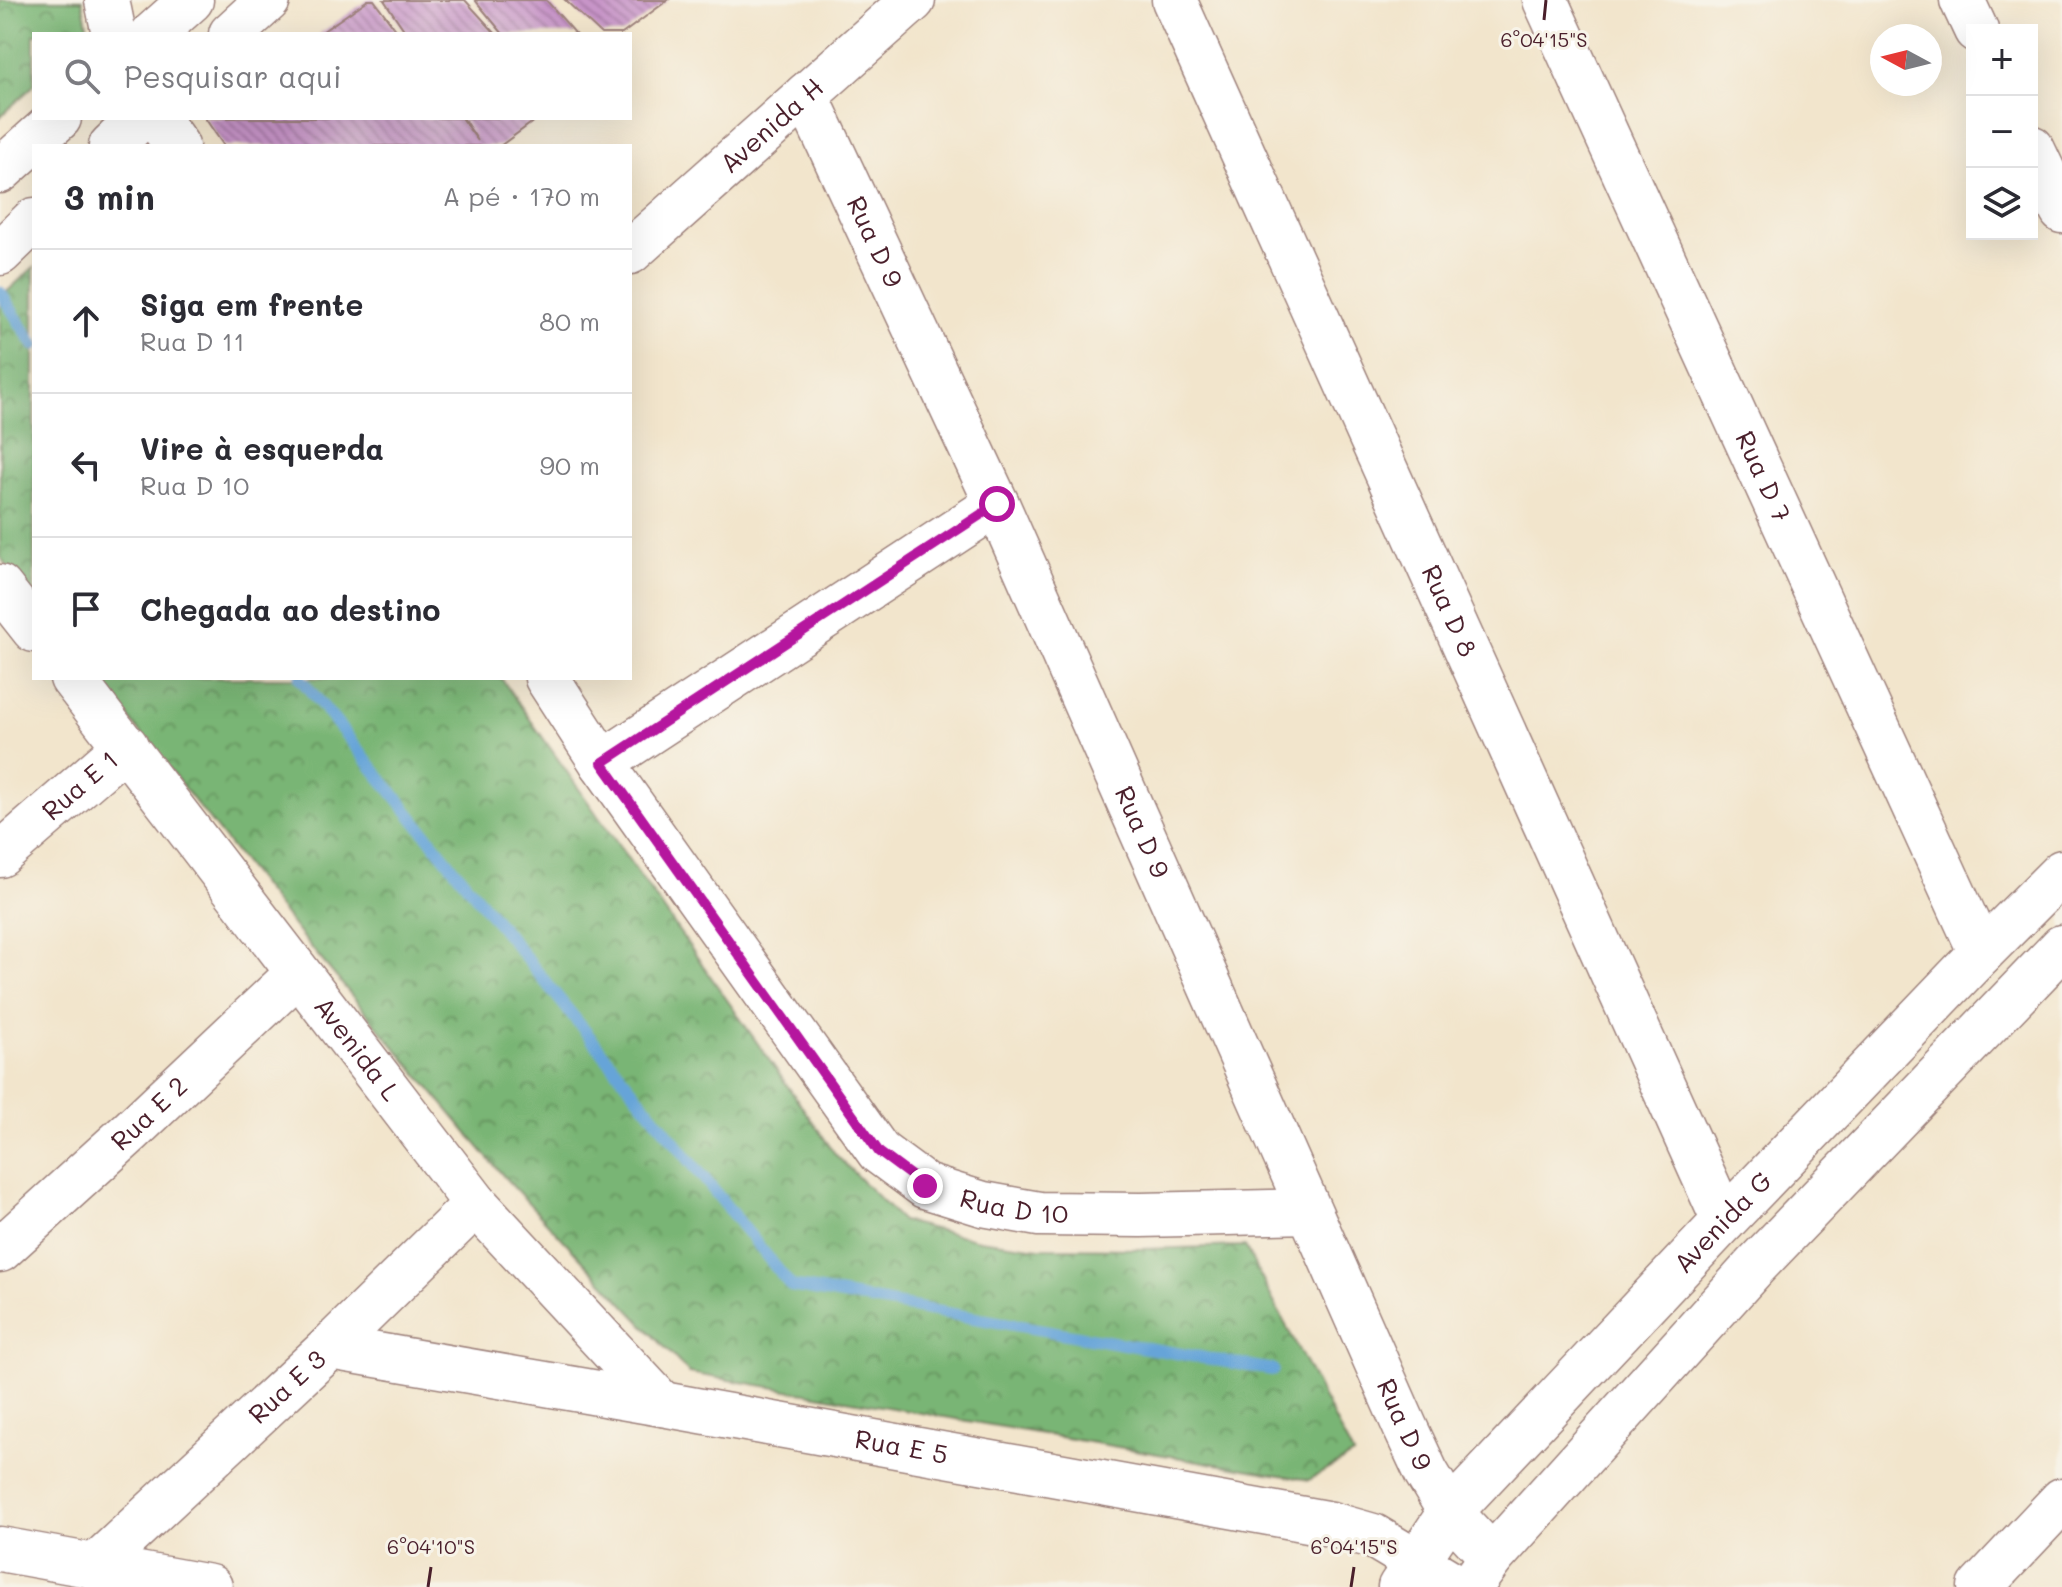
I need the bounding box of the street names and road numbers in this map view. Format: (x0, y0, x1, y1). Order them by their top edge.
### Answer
street label: Avenida H (712, 70, 830, 180)
street label: Rua D 9 (840, 190, 911, 293)
street label: Rua D 7 (1728, 425, 1799, 527)
street label: Rua D 8 (1415, 559, 1486, 662)
street label: Rua E 1 (34, 742, 125, 827)
street label: Rua D 9 (1108, 780, 1178, 883)
street label: Avenida L (307, 990, 409, 1108)
street label: Rua E 2 (103, 1069, 194, 1157)
street label: Avenida G (1666, 1164, 1779, 1280)
street label: Rua D 10 (956, 1180, 1068, 1230)
street label: Rua E 3 (240, 1342, 332, 1431)
street label: Rua D 9 (1370, 1373, 1441, 1475)
street label: Rua E 5 (852, 1421, 951, 1471)

